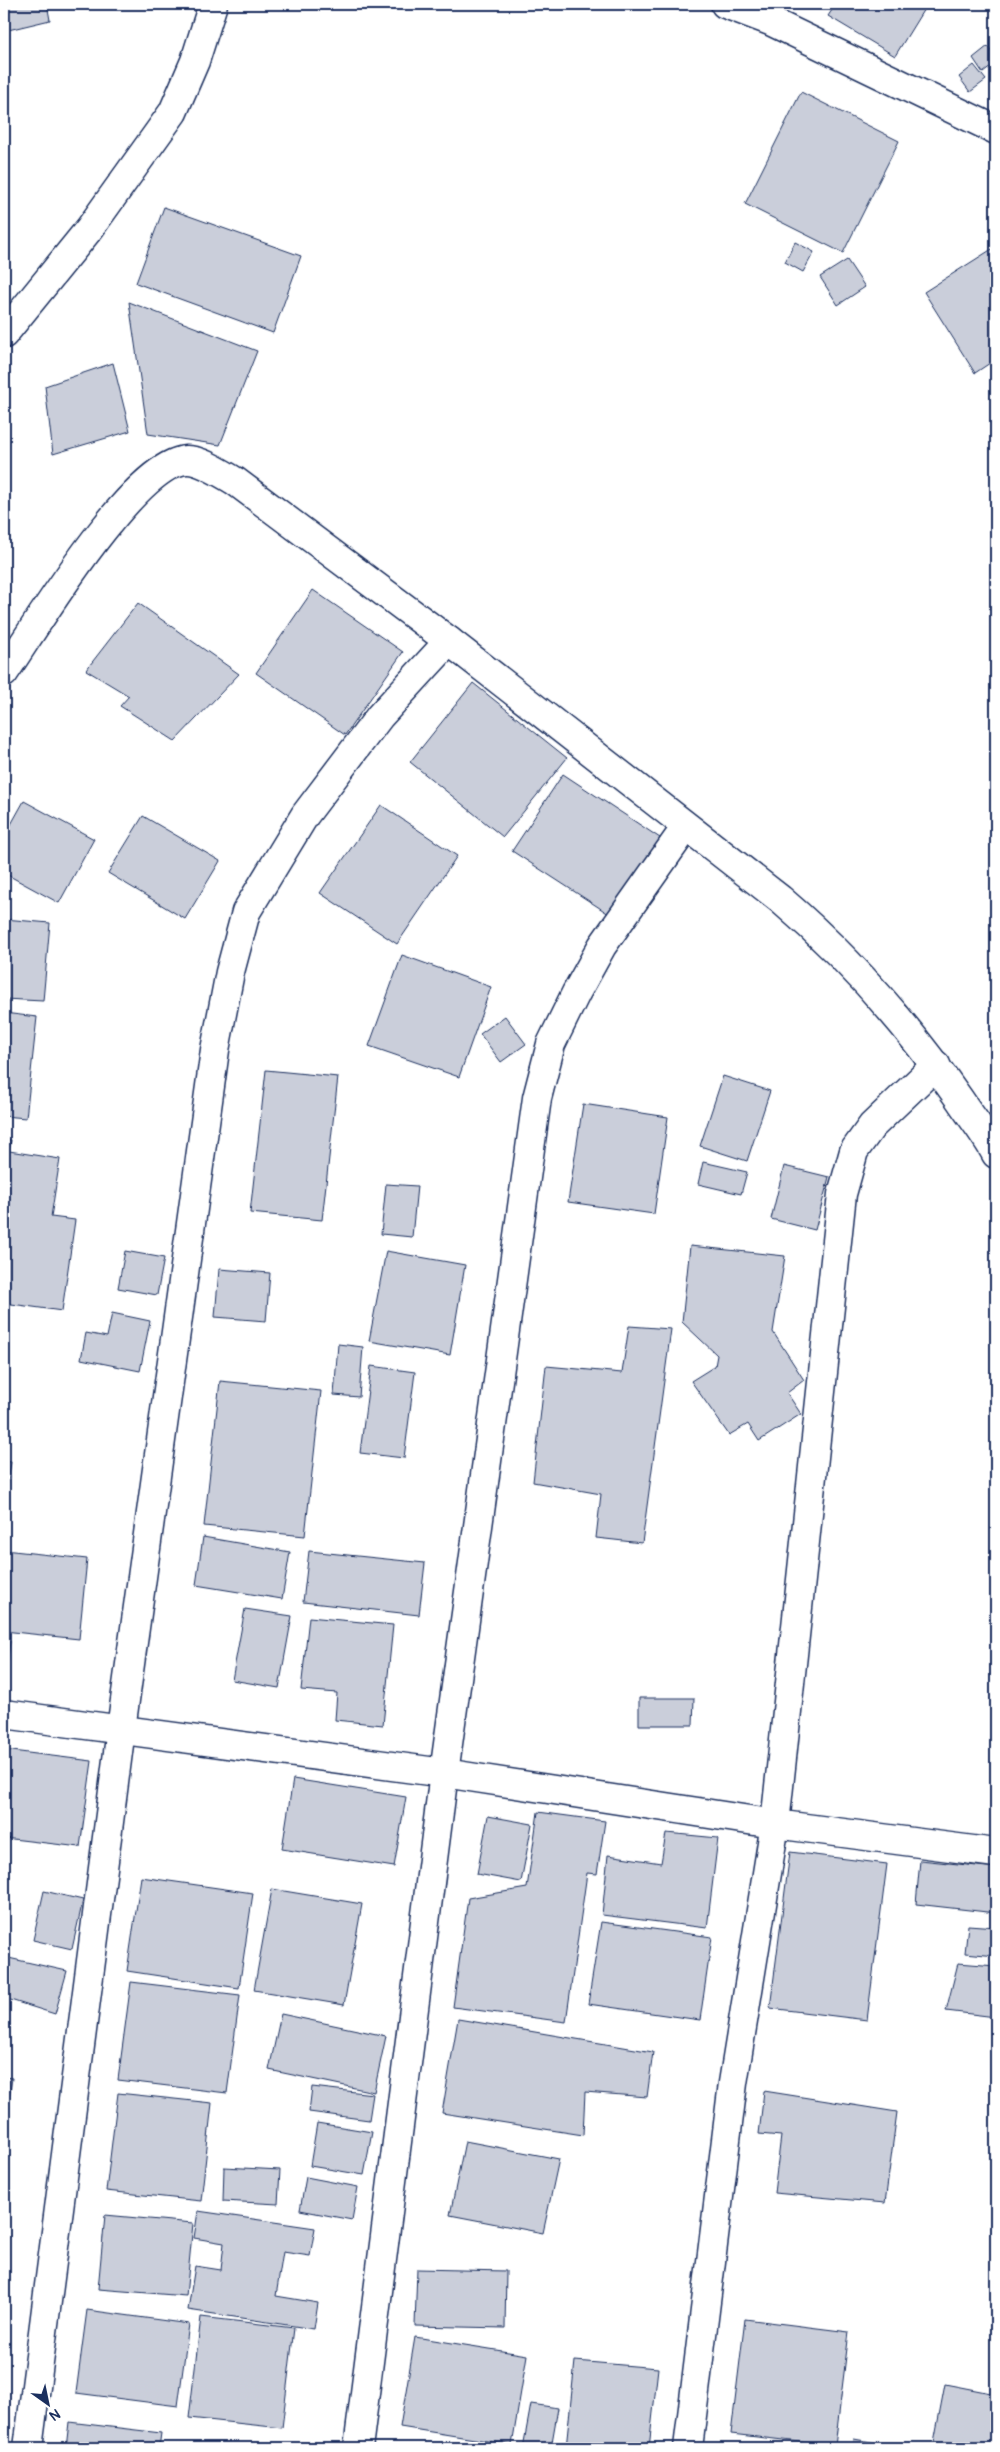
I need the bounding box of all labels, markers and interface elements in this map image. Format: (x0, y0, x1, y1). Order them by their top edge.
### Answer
north arrow (22, 2380, 72, 2430)
text: N (46, 2405, 63, 2424)

